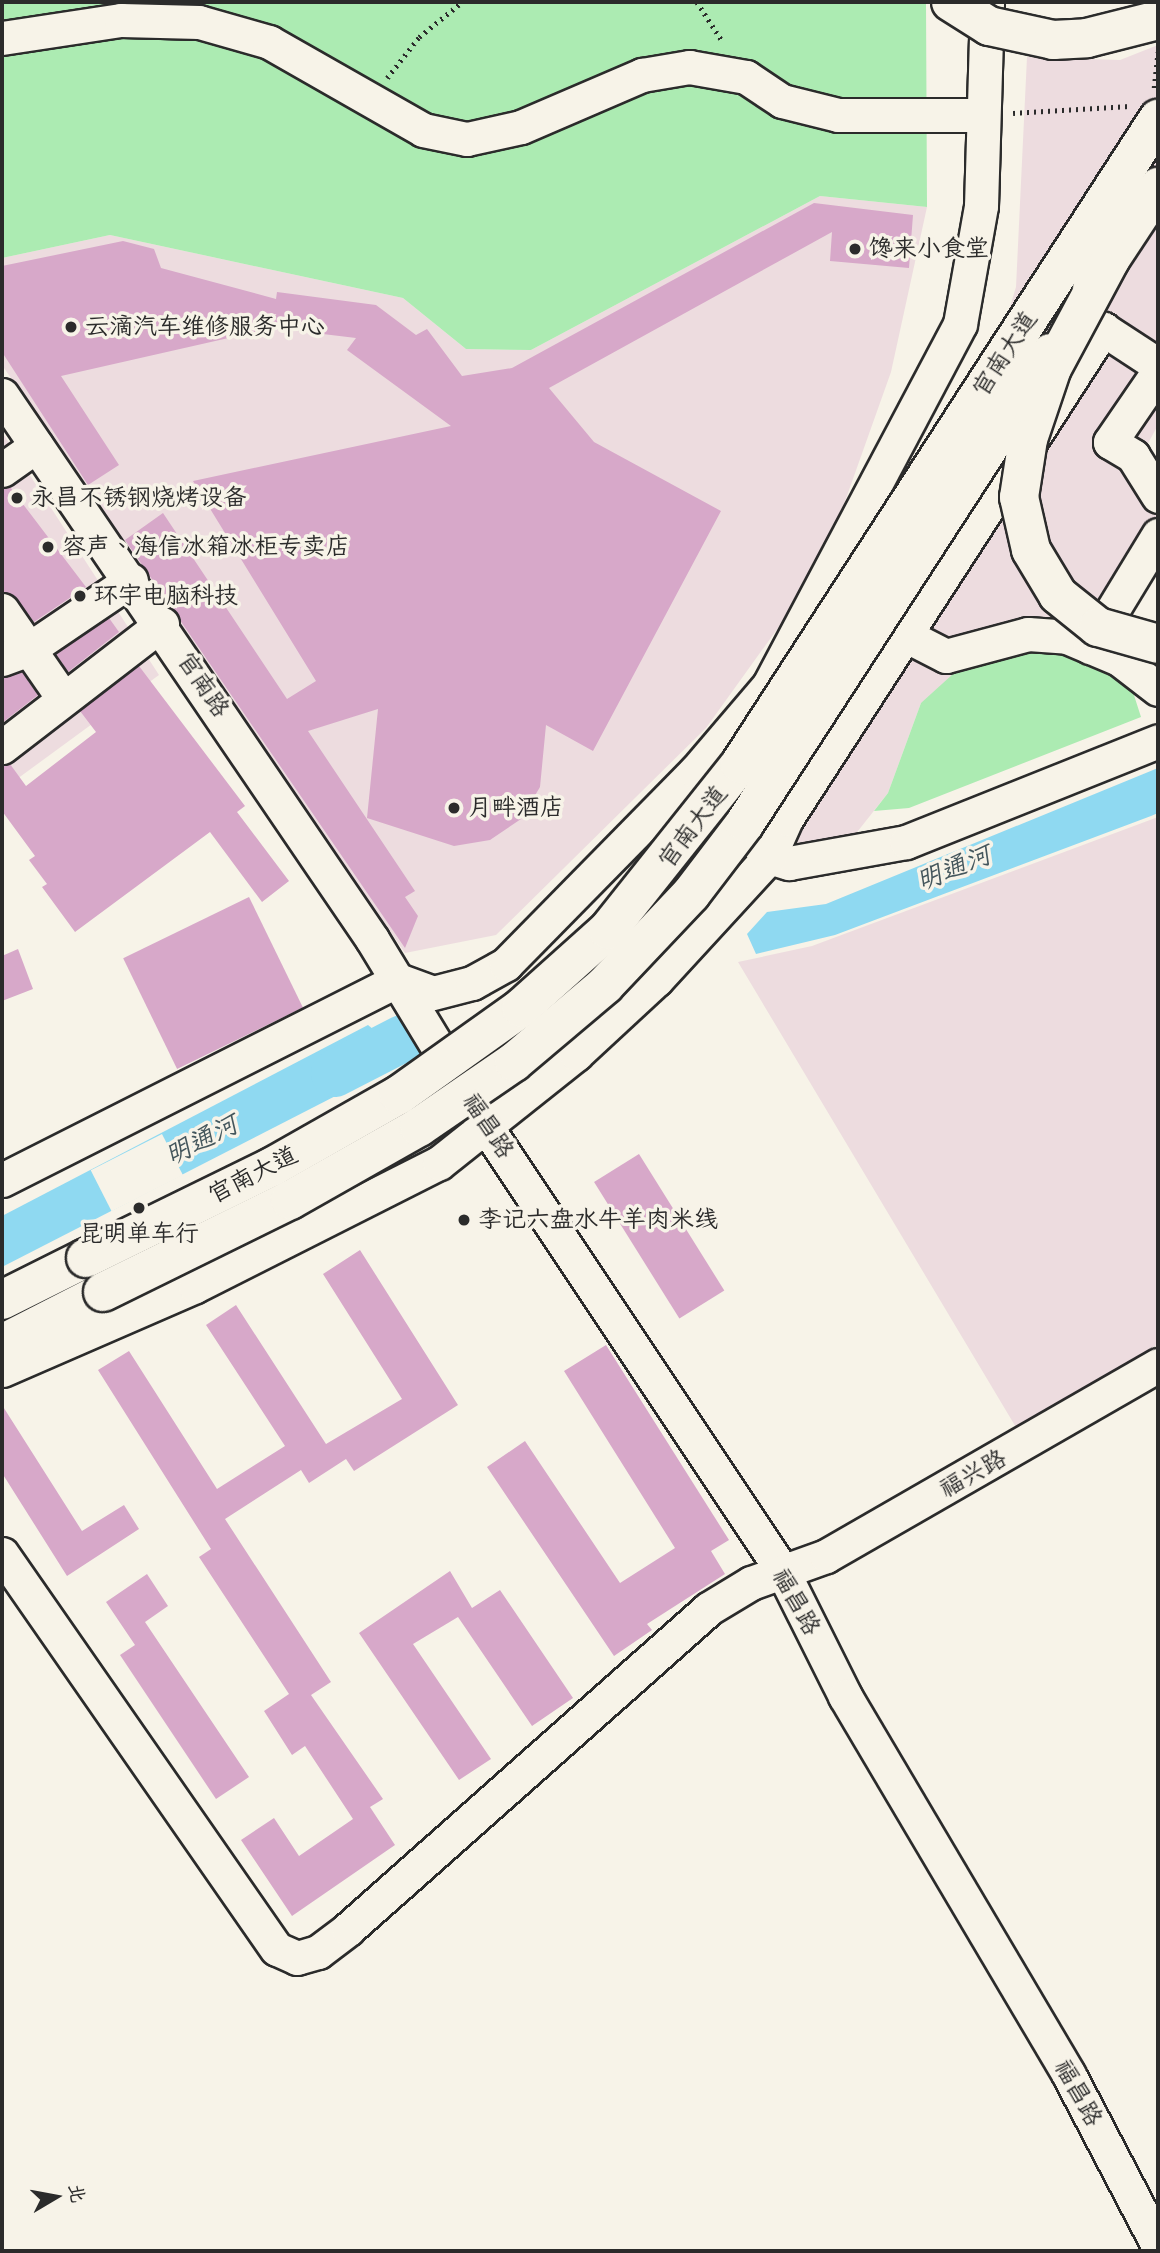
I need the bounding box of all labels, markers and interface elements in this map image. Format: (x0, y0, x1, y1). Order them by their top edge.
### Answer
place label: 馋来小食堂 (869, 235, 989, 263)
marker: 馋来小食堂 (847, 241, 863, 257)
street label: 官南大道 (967, 306, 1043, 402)
place label: 云滴汽车维修服务中心 (85, 313, 325, 341)
marker: 云滴汽车维修服务中心 (63, 319, 79, 335)
place label: 永昌不锈钢烧烤设备 (31, 484, 247, 512)
marker: 永昌不锈钢烧烤设备 (9, 490, 25, 506)
place label: 容声、海信冰箱冰柜专卖店 (62, 533, 350, 561)
marker: 容声、海信冰箱冰柜专卖店 (40, 539, 56, 555)
place label: 环宇电脑科技 (94, 582, 238, 610)
marker: 环宇电脑科技 (72, 588, 88, 604)
street label: 官南路 (171, 647, 235, 723)
street label: 官南大道 (653, 780, 733, 874)
place label: 月畔酒店 (468, 794, 564, 822)
marker: 月畔酒店 (446, 800, 462, 816)
water label: 明通河 (912, 840, 996, 898)
street label: 福昌路 (456, 1088, 520, 1164)
water label: 明通河 (160, 1109, 244, 1173)
street label: 官南大道 (204, 1140, 302, 1210)
marker: 昆明单车行 (131, 1200, 147, 1216)
place label: 李记六盘水牛羊肉米线 (478, 1206, 718, 1234)
marker: 李记六盘水牛羊肉米线 (456, 1212, 472, 1228)
place label: 昆明单车行 (79, 1220, 199, 1248)
street label: 福兴路 (935, 1444, 1011, 1504)
street label: 福昌路 (766, 1564, 826, 1640)
street label: 福昌路 (1048, 2055, 1108, 2131)
north arrow (21, 2162, 91, 2232)
text: 北 (63, 2182, 90, 2205)

